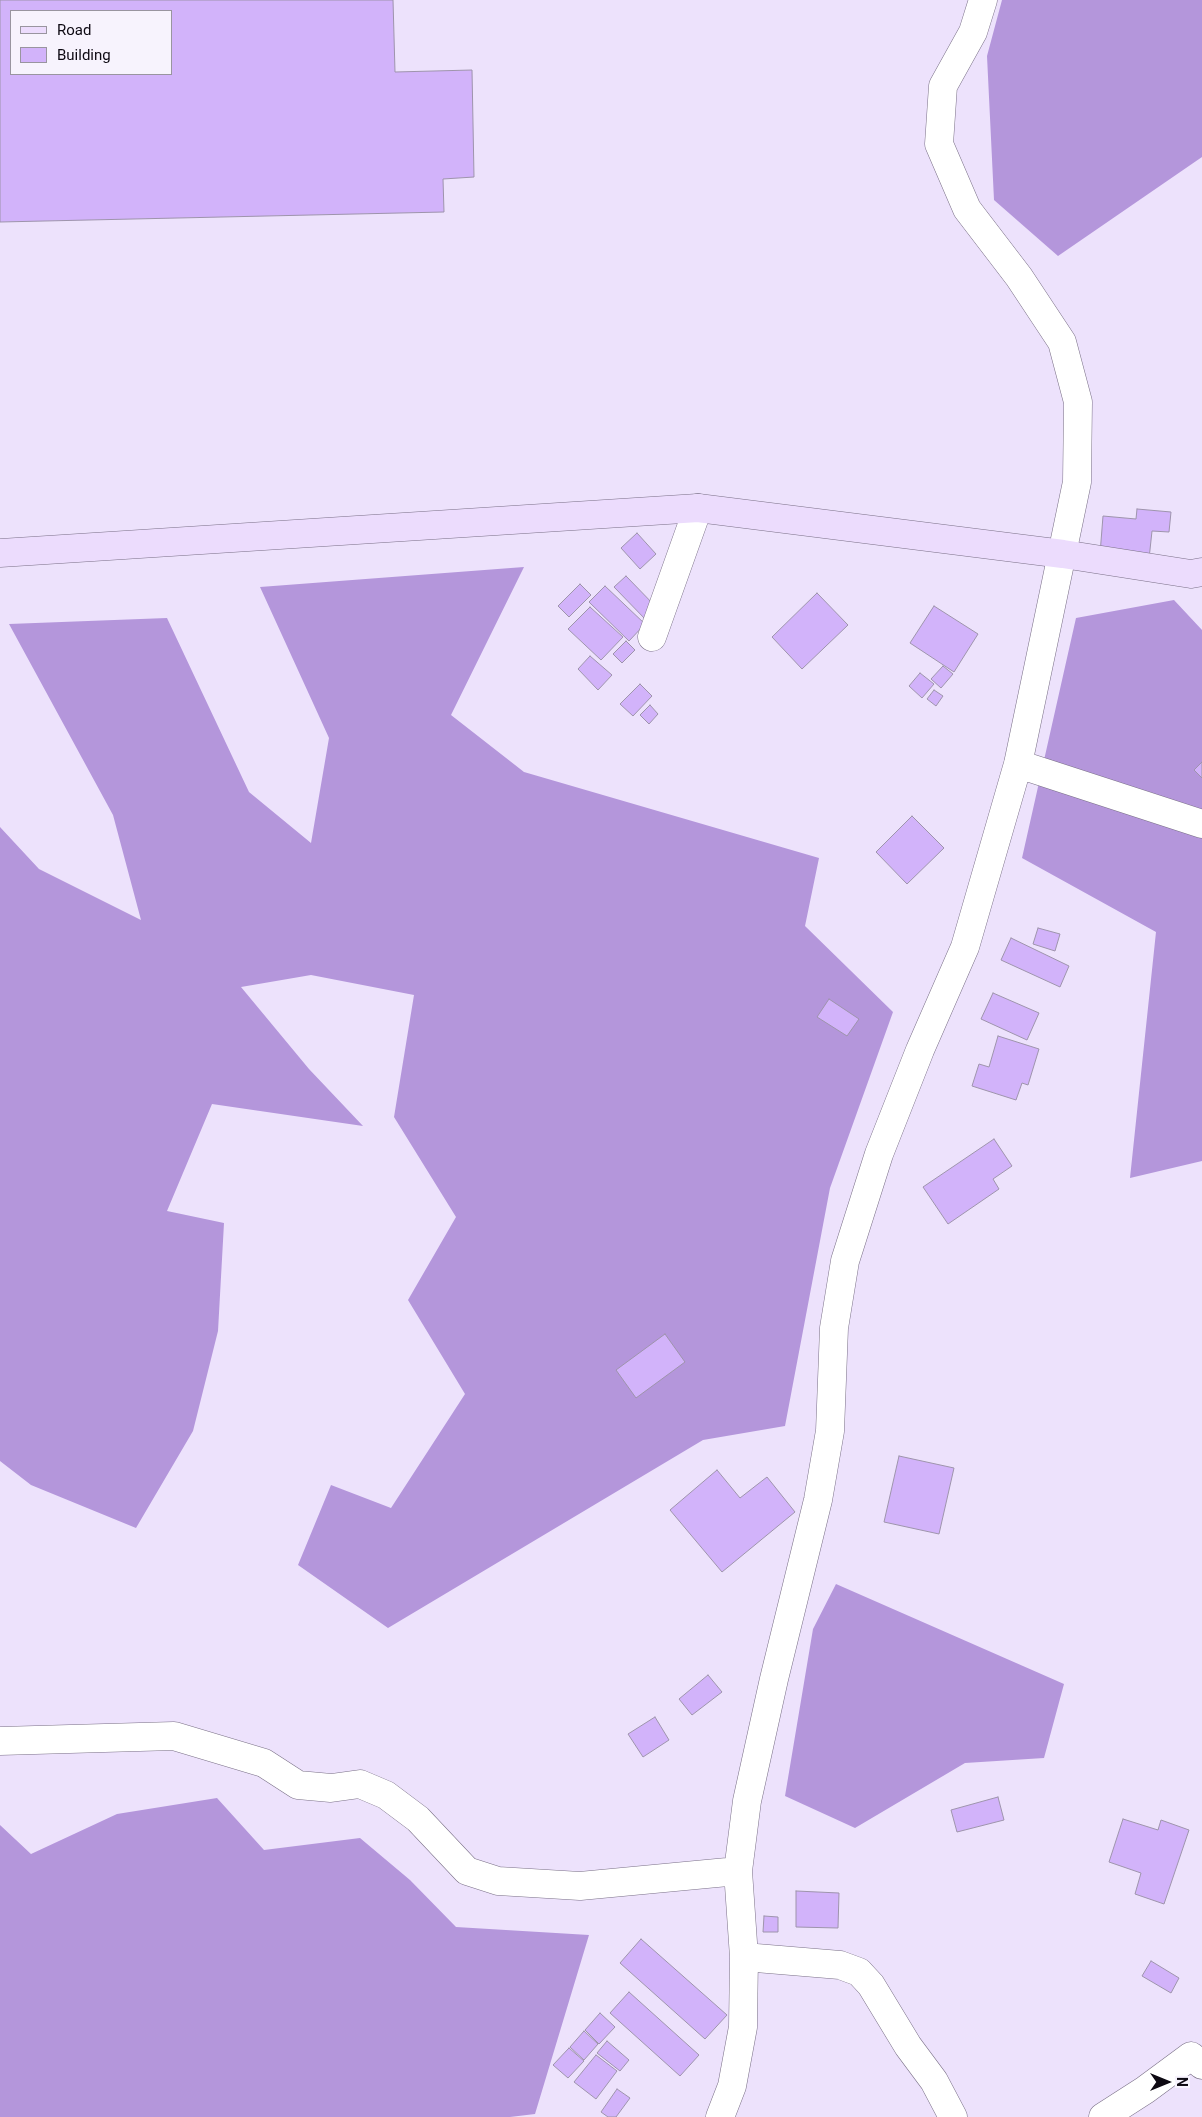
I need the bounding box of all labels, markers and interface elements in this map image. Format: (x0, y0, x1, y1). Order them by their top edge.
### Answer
legend (10, 10, 172, 75)
text: Road (57, 21, 91, 39)
text: Building (57, 46, 111, 64)
north arrow (1142, 2057, 1192, 2107)
text: N (1174, 2077, 1190, 2087)

